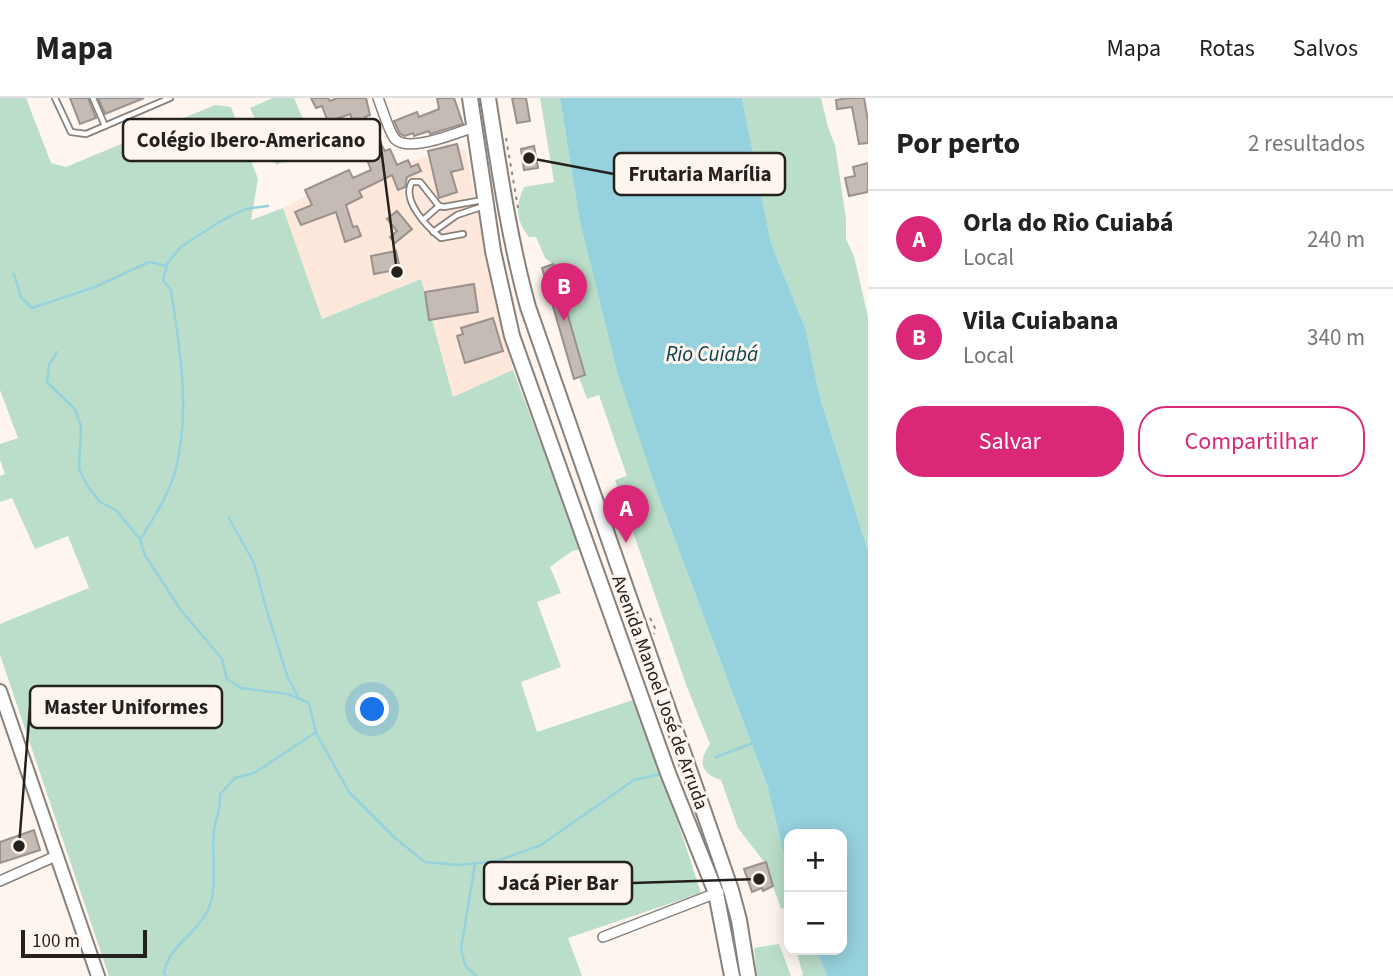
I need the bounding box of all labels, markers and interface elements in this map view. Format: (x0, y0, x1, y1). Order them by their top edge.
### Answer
text: Mapa (35, 25, 113, 72)
text: Mapa (1106, 31, 1161, 66)
text: Rotas (1199, 31, 1255, 66)
text: Salvos (1293, 31, 1358, 66)
callout: Colégio Ibero-Americano (123, 119, 380, 161)
text: Por perto (896, 122, 1020, 165)
text: Colégio Ibero-Americano (137, 125, 365, 155)
text: 2 resultados (1248, 127, 1365, 160)
callout: Frutaria Marília (614, 153, 785, 195)
text: Frutaria Marília (628, 159, 772, 189)
text: Orla do Rio Cuiabá (963, 204, 1174, 241)
text: A (912, 223, 926, 256)
text: 240 m (1307, 223, 1365, 256)
text: Local (963, 241, 1014, 274)
pin: B (541, 263, 587, 321)
text: Vila Cuiabana (963, 302, 1118, 339)
text: B (912, 321, 926, 354)
text: 340 m (1307, 321, 1365, 354)
water label: Rio Cuiabá (666, 339, 758, 369)
text: Local (963, 339, 1014, 372)
button: Salvar (896, 406, 1124, 477)
button: Compartilhar (1138, 406, 1365, 477)
pin: A (603, 485, 649, 543)
street label: Avenida Manoel José de Arruda (605, 571, 715, 814)
callout: Master Uniformes (30, 686, 222, 728)
text: Master Uniformes (44, 692, 208, 722)
your location (355, 692, 389, 726)
map controls (784, 829, 847, 955)
button: + (784, 829, 847, 892)
callout: Jacá Pier Bar (484, 862, 632, 904)
text: Jacá Pier Bar (498, 868, 619, 898)
button: − (784, 892, 847, 955)
scale bar (21, 927, 147, 959)
text: 100 m (32, 928, 80, 955)

